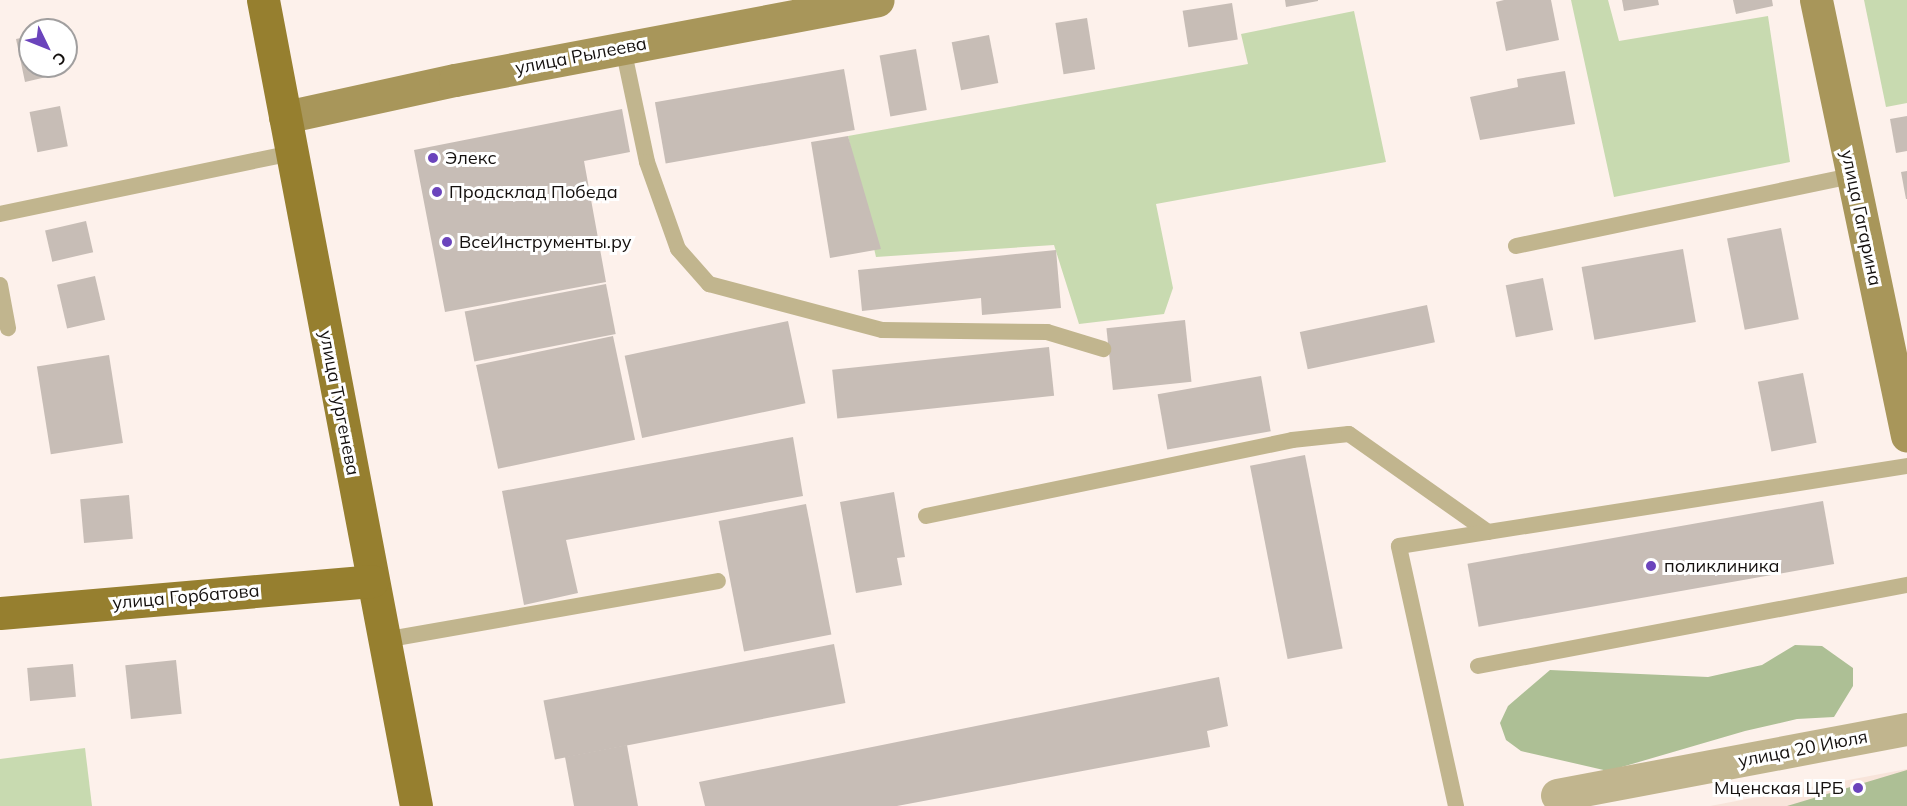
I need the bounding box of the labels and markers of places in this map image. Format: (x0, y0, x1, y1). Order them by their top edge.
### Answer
place label: Элекс (445, 147, 497, 169)
marker: Элекс (426, 151, 440, 165)
place label: Продсклад Победа (449, 181, 618, 203)
marker: Продсклад Победа (430, 185, 444, 199)
place label: ВсеИнструменты.ру (459, 231, 632, 253)
marker: ВсеИнструменты.ру (440, 235, 454, 249)
place label: поликлиника (1664, 555, 1779, 577)
marker: поликлиника (1642, 557, 1660, 575)
place label: Мценская ЦРБ (1714, 777, 1844, 799)
marker: Мценская ЦРБ (1849, 779, 1867, 797)

